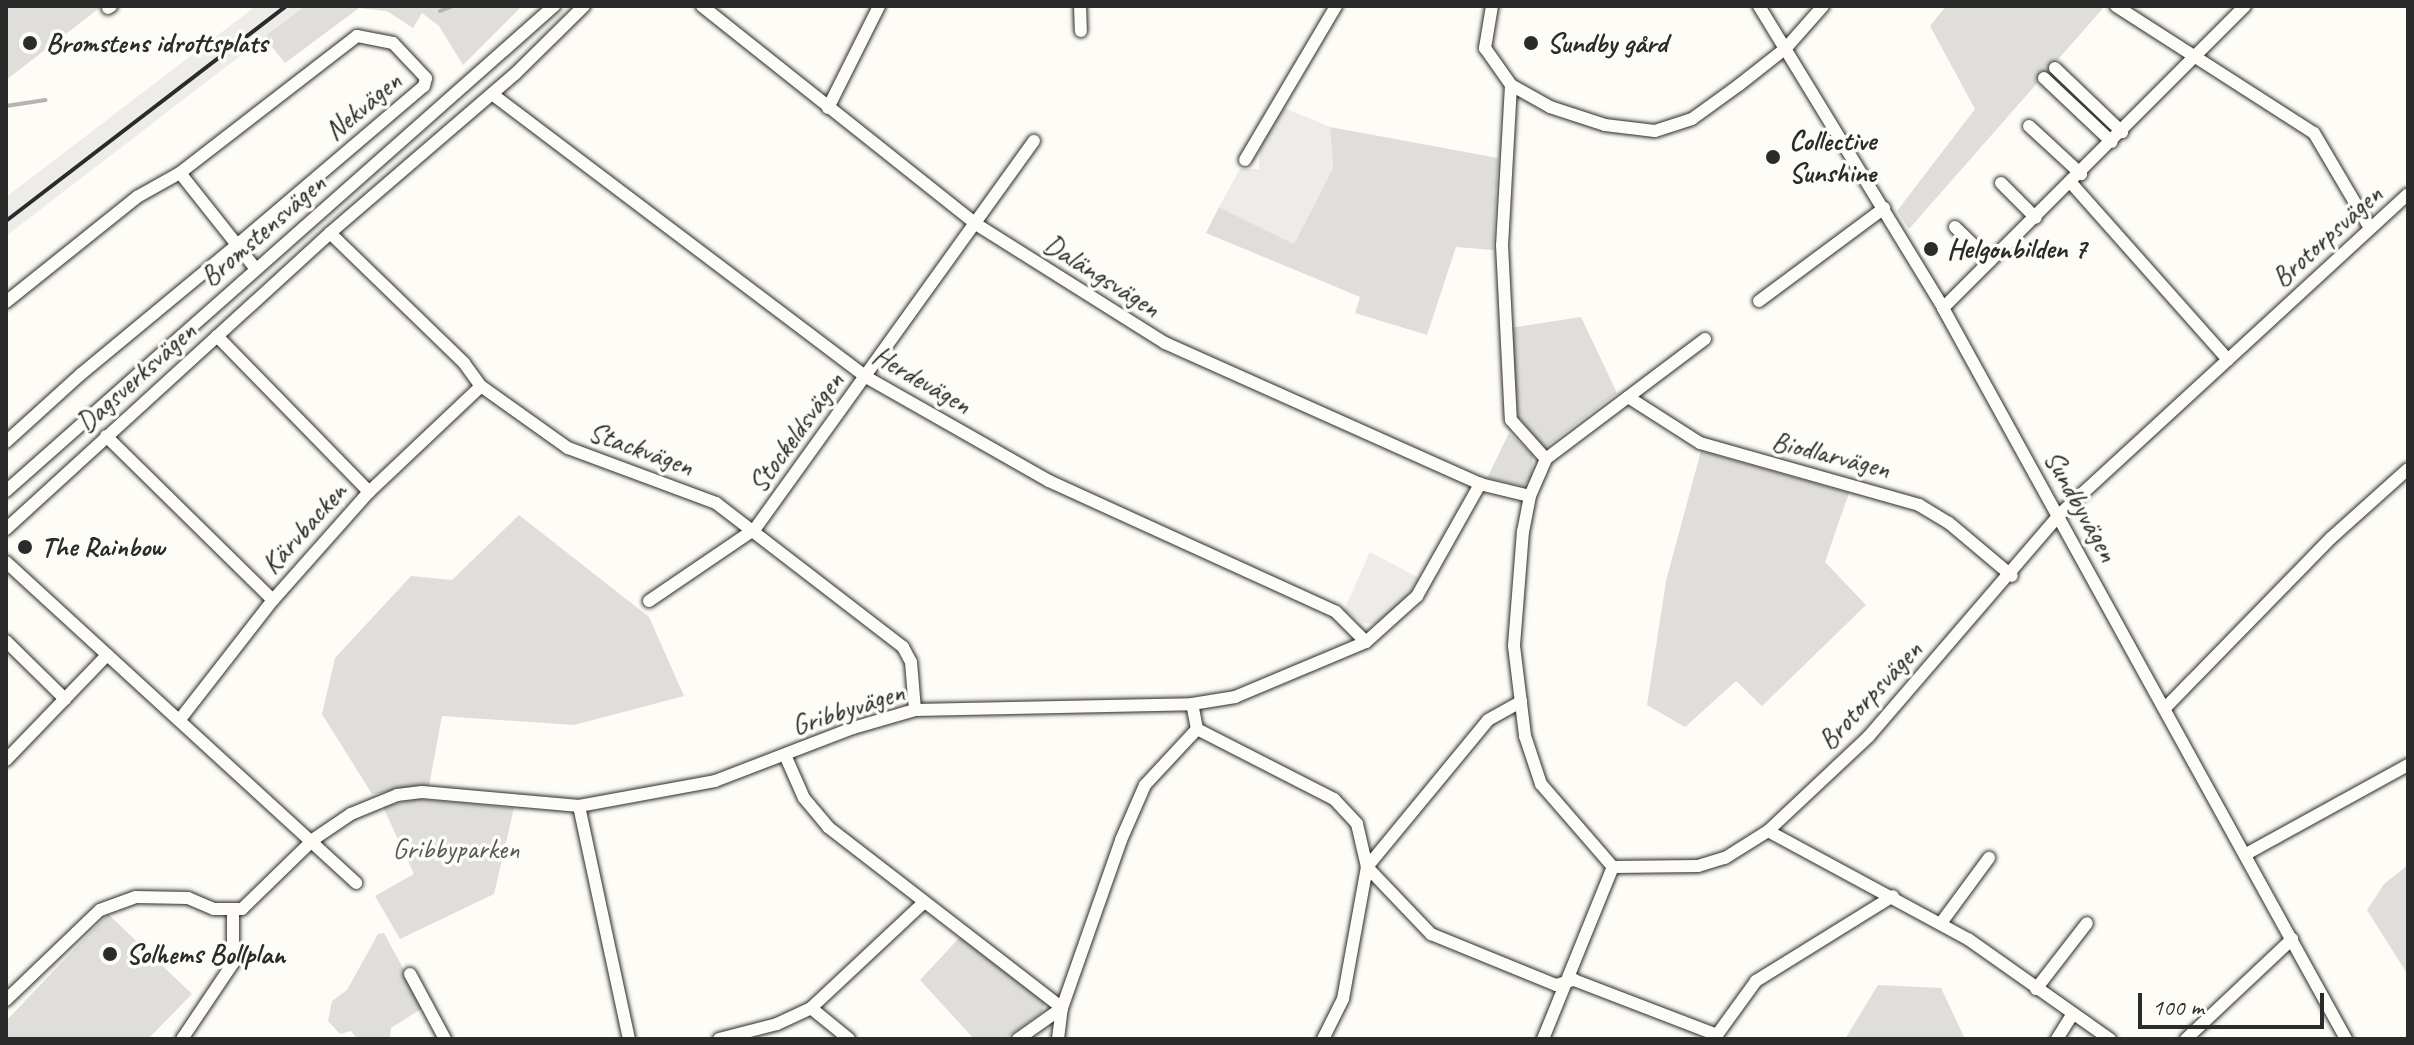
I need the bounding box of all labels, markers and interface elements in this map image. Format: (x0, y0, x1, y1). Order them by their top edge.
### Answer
place label: Bromstens idrottsplats (46, 26, 268, 60)
place label: Sundby gård (1547, 26, 1667, 60)
marker: Bromstens idrottsplats (21, 34, 39, 52)
marker: Sundby gård (1522, 34, 1540, 52)
street label: Nekvägen (318, 64, 408, 148)
place label: Collective Sunshine (1789, 124, 1876, 190)
marker: Collective Sunshine (1764, 148, 1782, 166)
street label: Bromstensvägen (194, 167, 332, 293)
street label: Brotorpsvägen (2265, 178, 2389, 294)
street label: Dalängsvägen (1038, 227, 1166, 325)
place label: Helgonbilden 7 (1947, 232, 2086, 266)
marker: Helgonbilden 7 (1922, 240, 1940, 258)
street label: Dagsverksvägen (69, 315, 203, 439)
street label: Herdevägen (867, 338, 977, 422)
street label: Stockeldsvägen (741, 365, 851, 499)
street label: Stackvägen (584, 415, 698, 483)
street label: Biodlarvägen (1769, 424, 1893, 486)
street label: Sundbyvägen (2037, 445, 2125, 567)
street label: Kärvbacken (254, 475, 354, 581)
place label: The Rainbow (41, 530, 167, 564)
marker: The Rainbow (16, 538, 34, 556)
street label: Brotorpsvägen (1811, 633, 1929, 757)
street label: Gribbyvägen (788, 675, 908, 743)
park label: Gribbyparken (393, 832, 519, 866)
place label: Solhems Bollplan (126, 937, 284, 971)
marker: Solhems Bollplan (101, 945, 119, 963)
scale bar (2142, 977, 2328, 1027)
text: 100 m (2152, 992, 2204, 1022)

